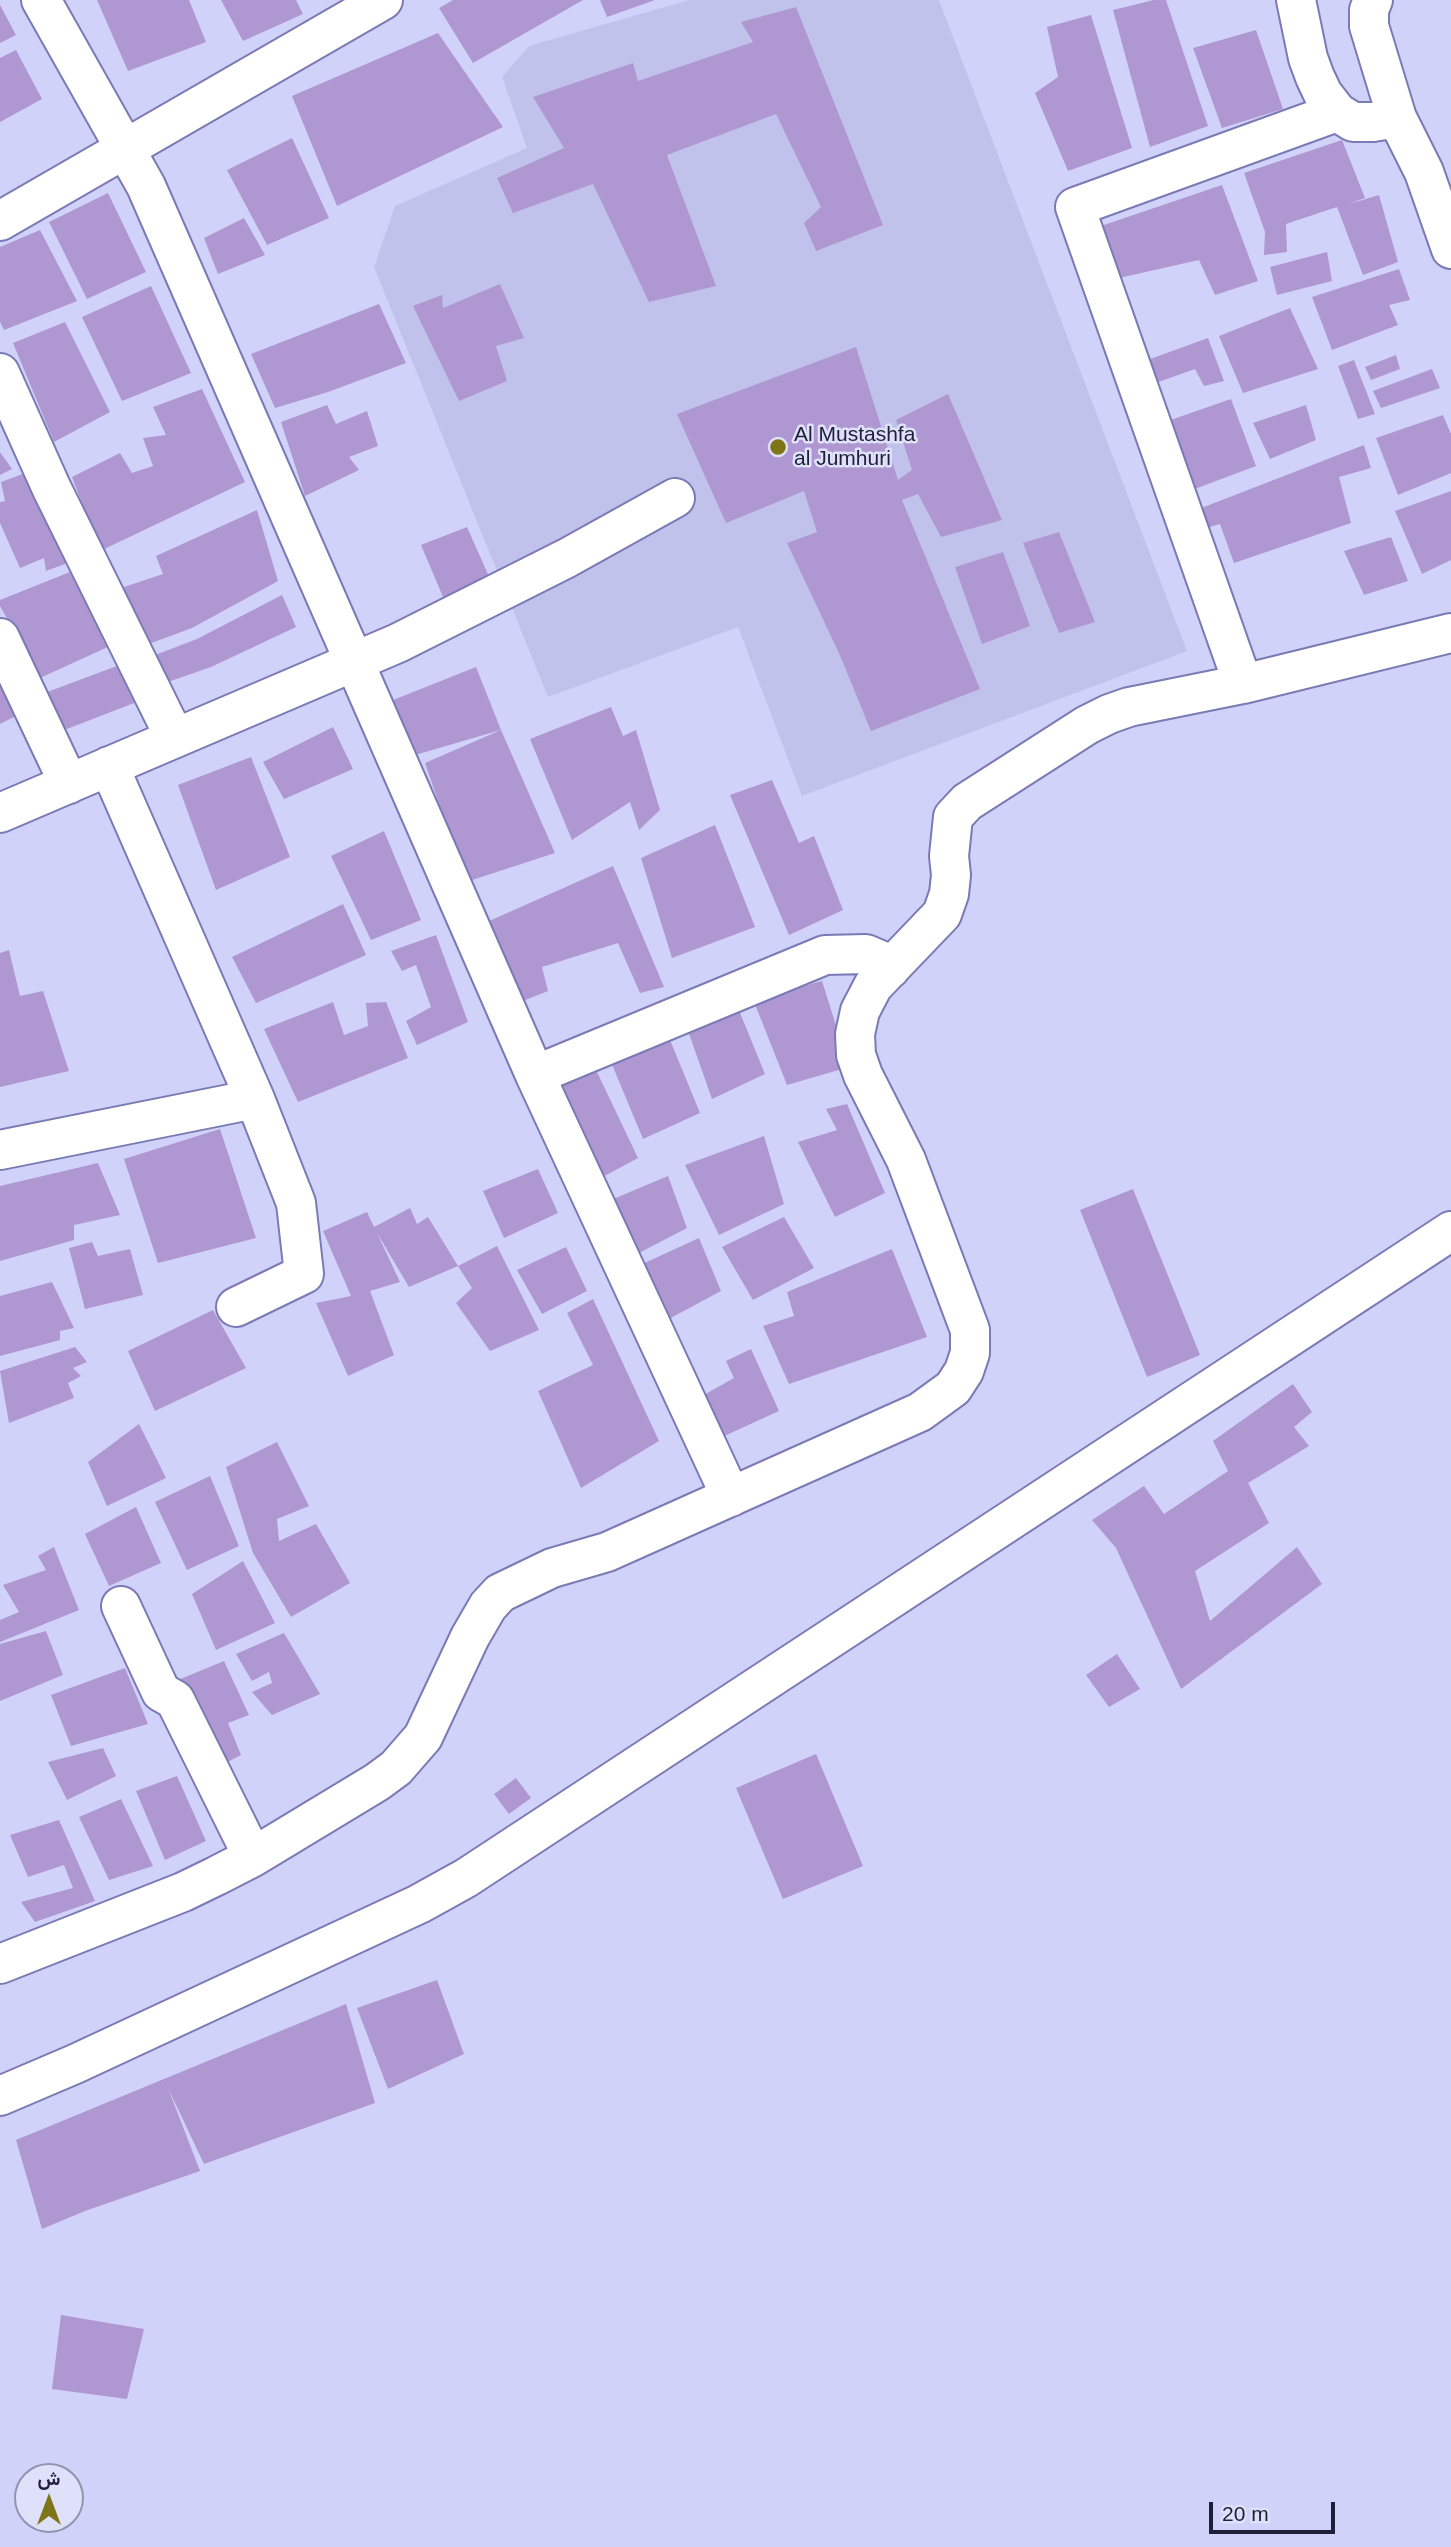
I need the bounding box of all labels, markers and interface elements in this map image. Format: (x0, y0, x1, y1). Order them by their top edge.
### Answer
place label: Al Mustashfa al Jumhuri (794, 422, 915, 472)
marker: Al Mustashfa al Jumhuri (768, 437, 788, 457)
north arrow (14, 2463, 84, 2533)
text: ش (38, 2468, 60, 2489)
scale bar (1213, 2488, 1339, 2532)
text: 20 m (1222, 2502, 1269, 2525)

